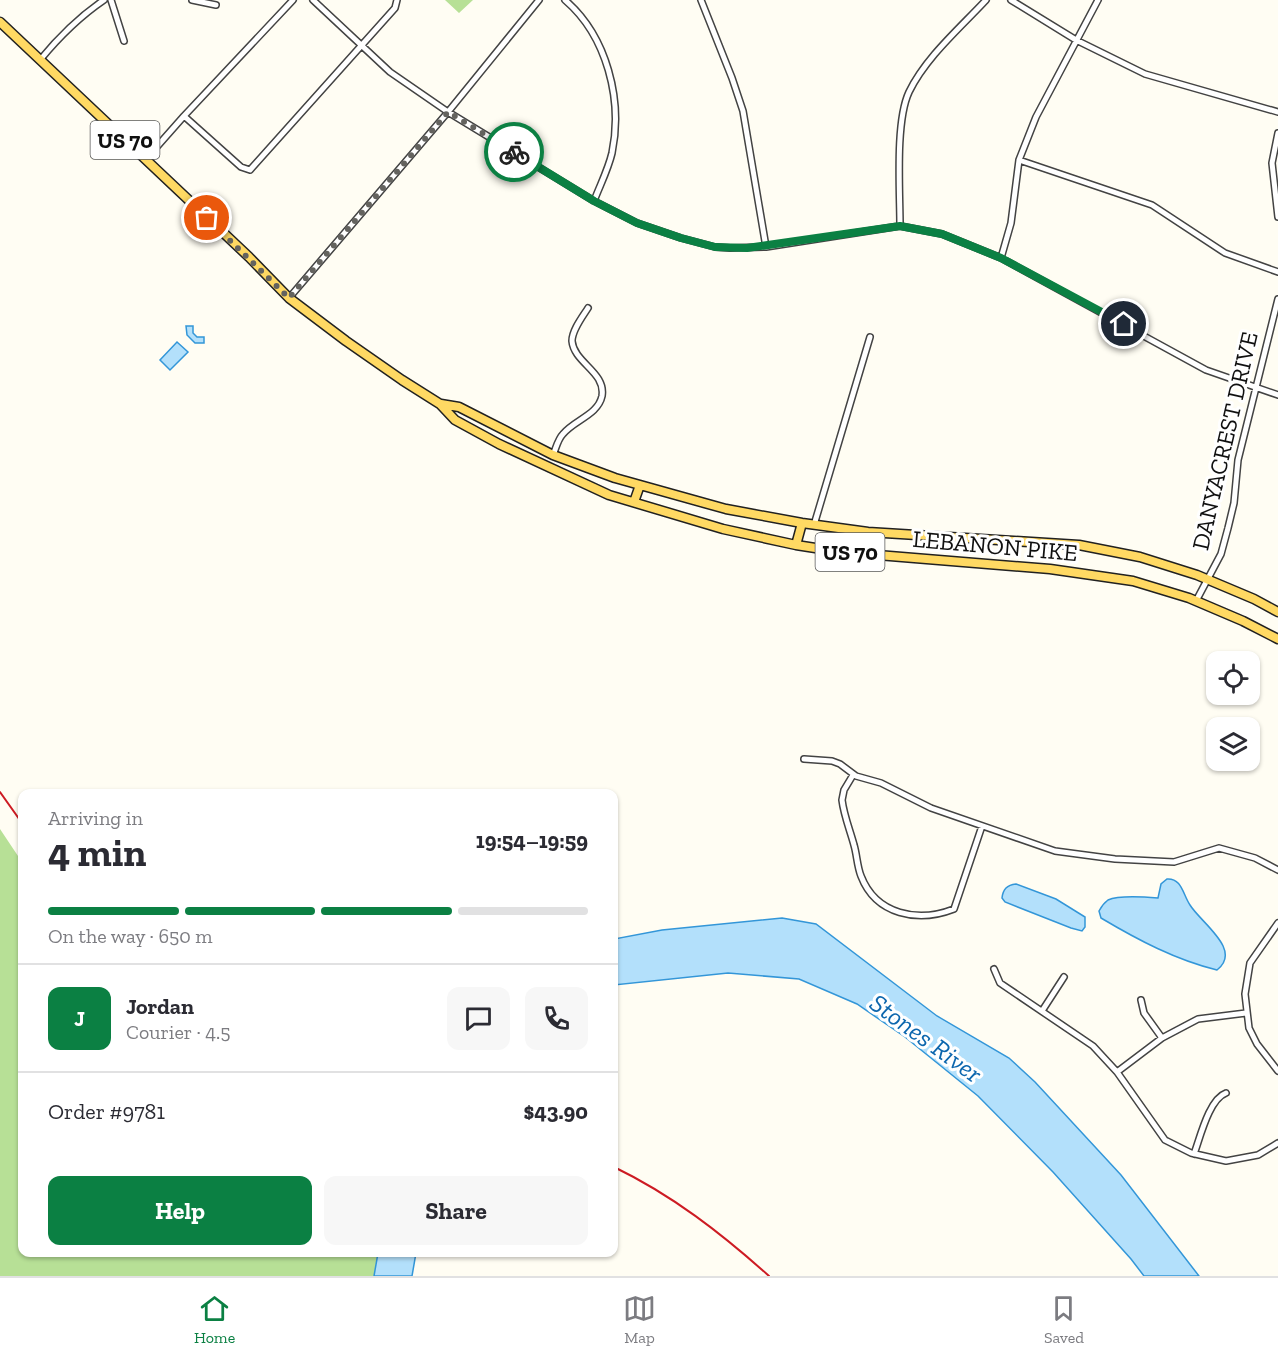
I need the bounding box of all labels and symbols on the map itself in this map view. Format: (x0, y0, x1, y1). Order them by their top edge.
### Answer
road number: US 70 (90, 121, 160, 159)
courier (484, 122, 544, 182)
pin (181, 192, 232, 243)
pin (1098, 298, 1149, 349)
street label: DANYACREST DRIVE (1185, 329, 1264, 553)
street label: LEBANON PIKE (911, 524, 1079, 567)
road number: US 70 (816, 533, 884, 571)
water label: Stones River (864, 987, 988, 1089)

